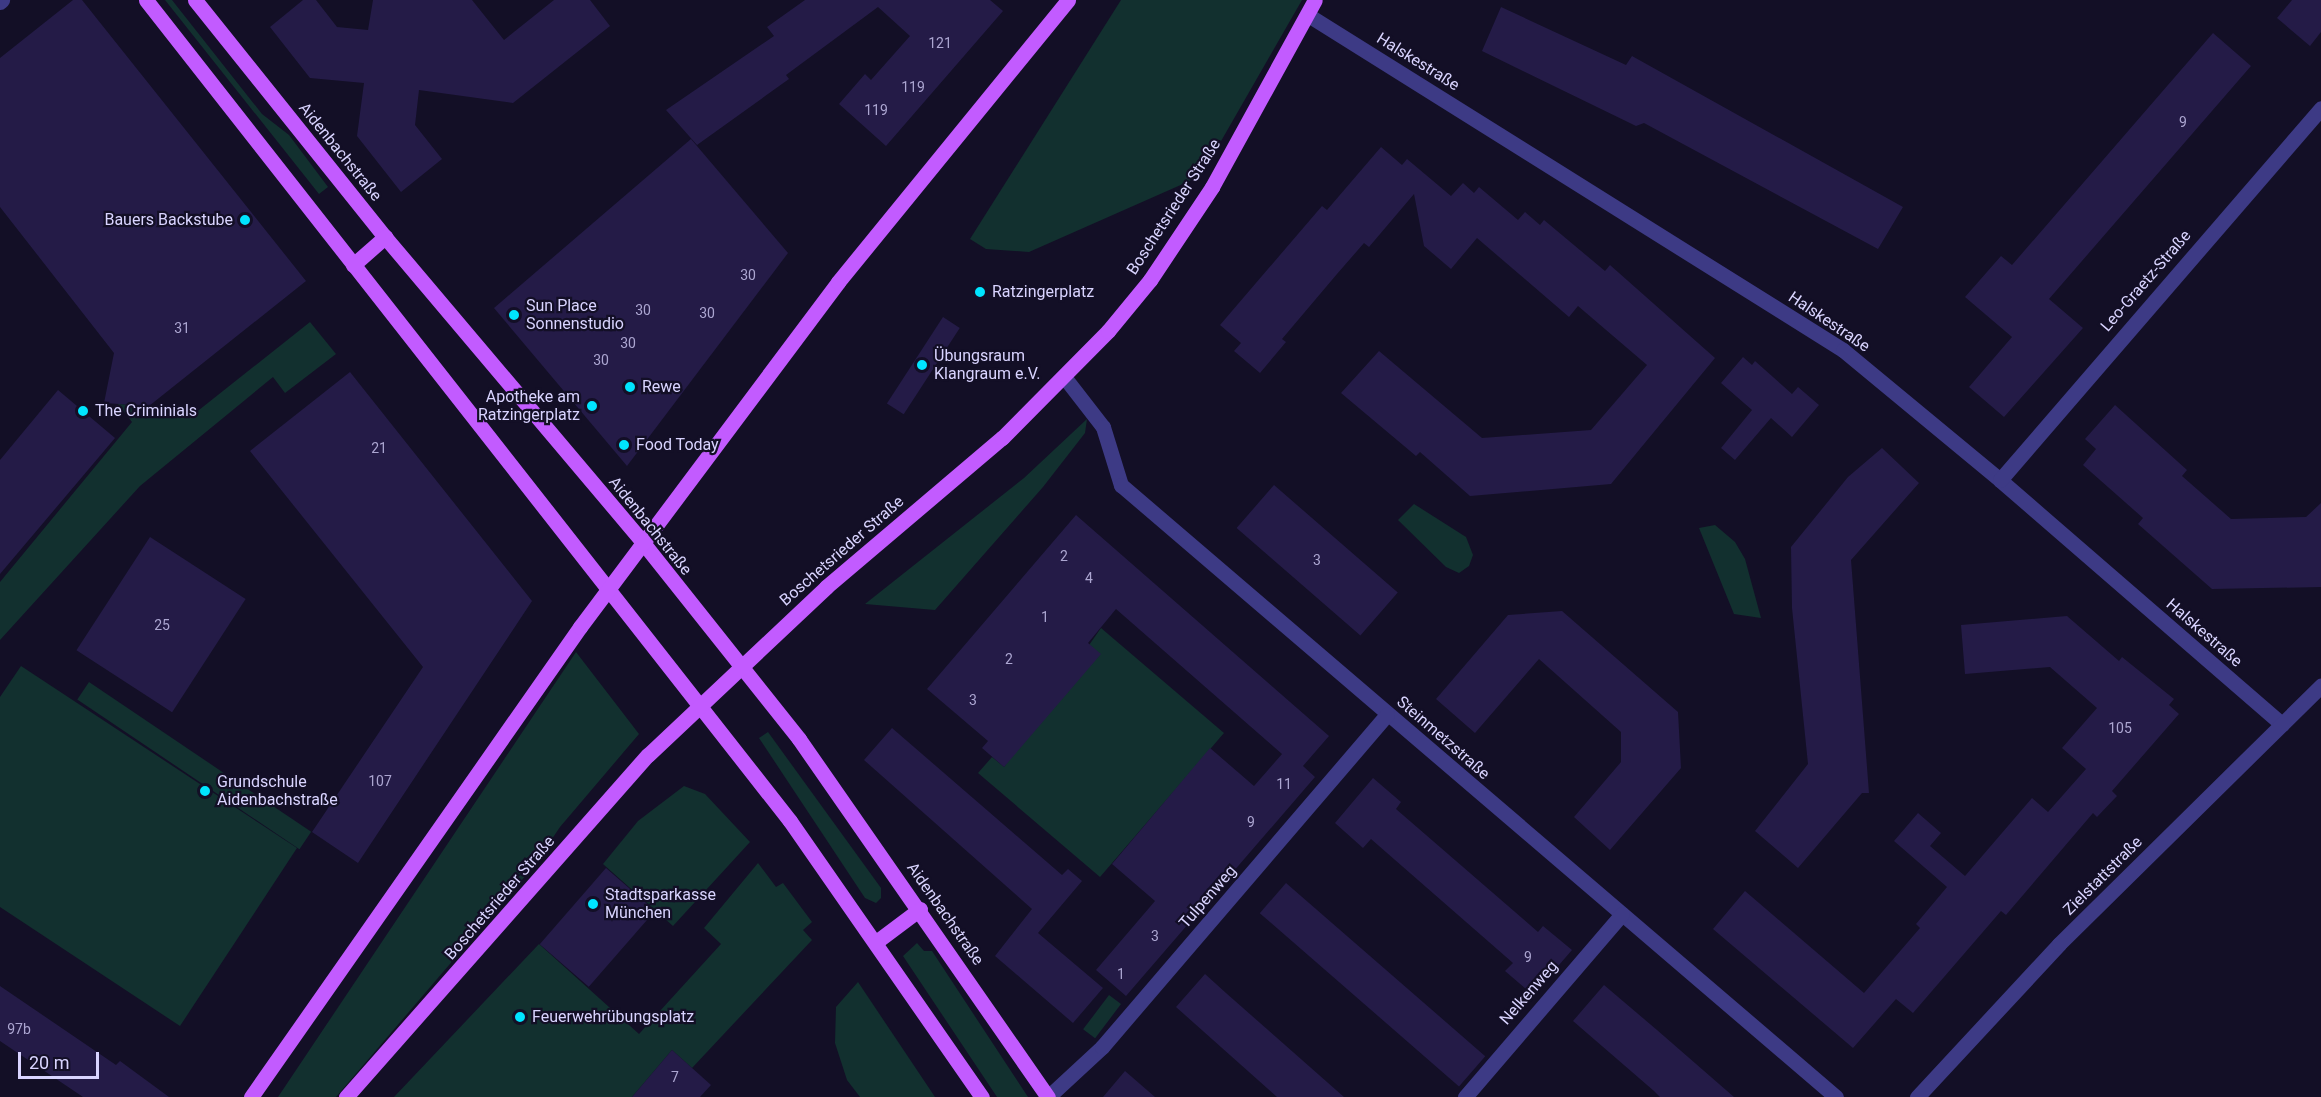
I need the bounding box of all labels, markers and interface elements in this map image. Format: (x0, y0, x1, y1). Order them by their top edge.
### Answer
street label: Halskestraße (1373, 29, 1463, 95)
house number: 121 (928, 35, 952, 51)
house number: 119 (901, 79, 925, 95)
street label: Aidenbachstraße (295, 99, 385, 205)
house number: 119 (864, 102, 888, 118)
house number: 9 (2179, 114, 2187, 130)
street label: Boschetsrieder Straße (1123, 136, 1225, 278)
place label: Bauers Backstube (104, 210, 233, 230)
marker: Bauers Backstube (238, 213, 252, 227)
street label: Leo-Graetz-Straße (2097, 226, 2195, 336)
house number: 30 (740, 267, 756, 283)
place label: Ratzingerplatz (992, 282, 1094, 302)
marker: Ratzingerplatz (973, 285, 987, 299)
street label: Halskestraße (1785, 288, 1873, 356)
place label: Sun Place Sonnenstudio (526, 296, 624, 334)
house number: 30 (635, 302, 651, 318)
house number: 30 (699, 305, 715, 321)
marker: Sun Place Sonnenstudio (507, 308, 521, 322)
house number: 31 (174, 320, 190, 336)
house number: 30 (620, 335, 636, 351)
place label: Übungsraum Klangraum e.V. (934, 346, 1040, 384)
house number: 30 (593, 352, 609, 368)
marker: Übungsraum Klangraum e.V. (915, 358, 929, 372)
place label: Rewe (642, 377, 681, 397)
marker: Rewe (623, 380, 637, 394)
place label: Apotheke am Ratzingerplatz (478, 387, 580, 425)
marker: Apotheke am Ratzingerplatz (585, 399, 599, 413)
place label: The Criminials (95, 401, 197, 421)
marker: The Criminials (76, 404, 90, 418)
place label: Food Today (636, 435, 719, 455)
marker: Food Today (617, 438, 631, 452)
house number: 21 (371, 440, 387, 456)
street label: Aidenbachstraße (605, 473, 695, 579)
street label: Boschetsrieder Straße (776, 492, 908, 610)
house number: 2 (1060, 548, 1068, 564)
house number: 3 (1313, 552, 1321, 568)
house number: 4 (1085, 570, 1093, 586)
street label: Halskestraße (2162, 595, 2246, 671)
house number: 1 (1041, 609, 1049, 625)
house number: 25 (154, 617, 170, 633)
house number: 2 (1005, 651, 1013, 667)
house number: 3 (969, 692, 977, 708)
street label: Steinmetzstraße (1393, 692, 1493, 784)
house number: 105 (2108, 720, 2132, 736)
place label: Grundschule Aidenbachstraße (217, 772, 338, 810)
house number: 107 (368, 773, 392, 789)
house number: 11 (1276, 776, 1292, 792)
marker: Grundschule Aidenbachstraße (198, 784, 212, 798)
house number: 9 (1247, 814, 1255, 830)
street label: Boschetsrieder Straße (441, 832, 559, 964)
street label: Zielstattstraße (2060, 833, 2146, 919)
street label: Aidenbachstraße (902, 859, 988, 969)
street label: Tulpenweg (1175, 862, 1241, 932)
place label: Stadtsparkasse München (605, 885, 716, 923)
marker: Stadtsparkasse München (586, 897, 600, 911)
house number: 3 (1151, 928, 1159, 944)
house number: 9 (1524, 949, 1532, 965)
street label: Nelkenweg (1496, 957, 1562, 1029)
house number: 1 (1117, 966, 1125, 982)
place label: Feuerwehrübungsplatz (532, 1007, 694, 1027)
marker: Feuerwehrübungsplatz (513, 1010, 527, 1024)
house number: 97b (7, 1021, 31, 1037)
scale bar (21, 1040, 102, 1078)
text: 20 m (29, 1052, 69, 1073)
house number: 7 (671, 1069, 679, 1085)

